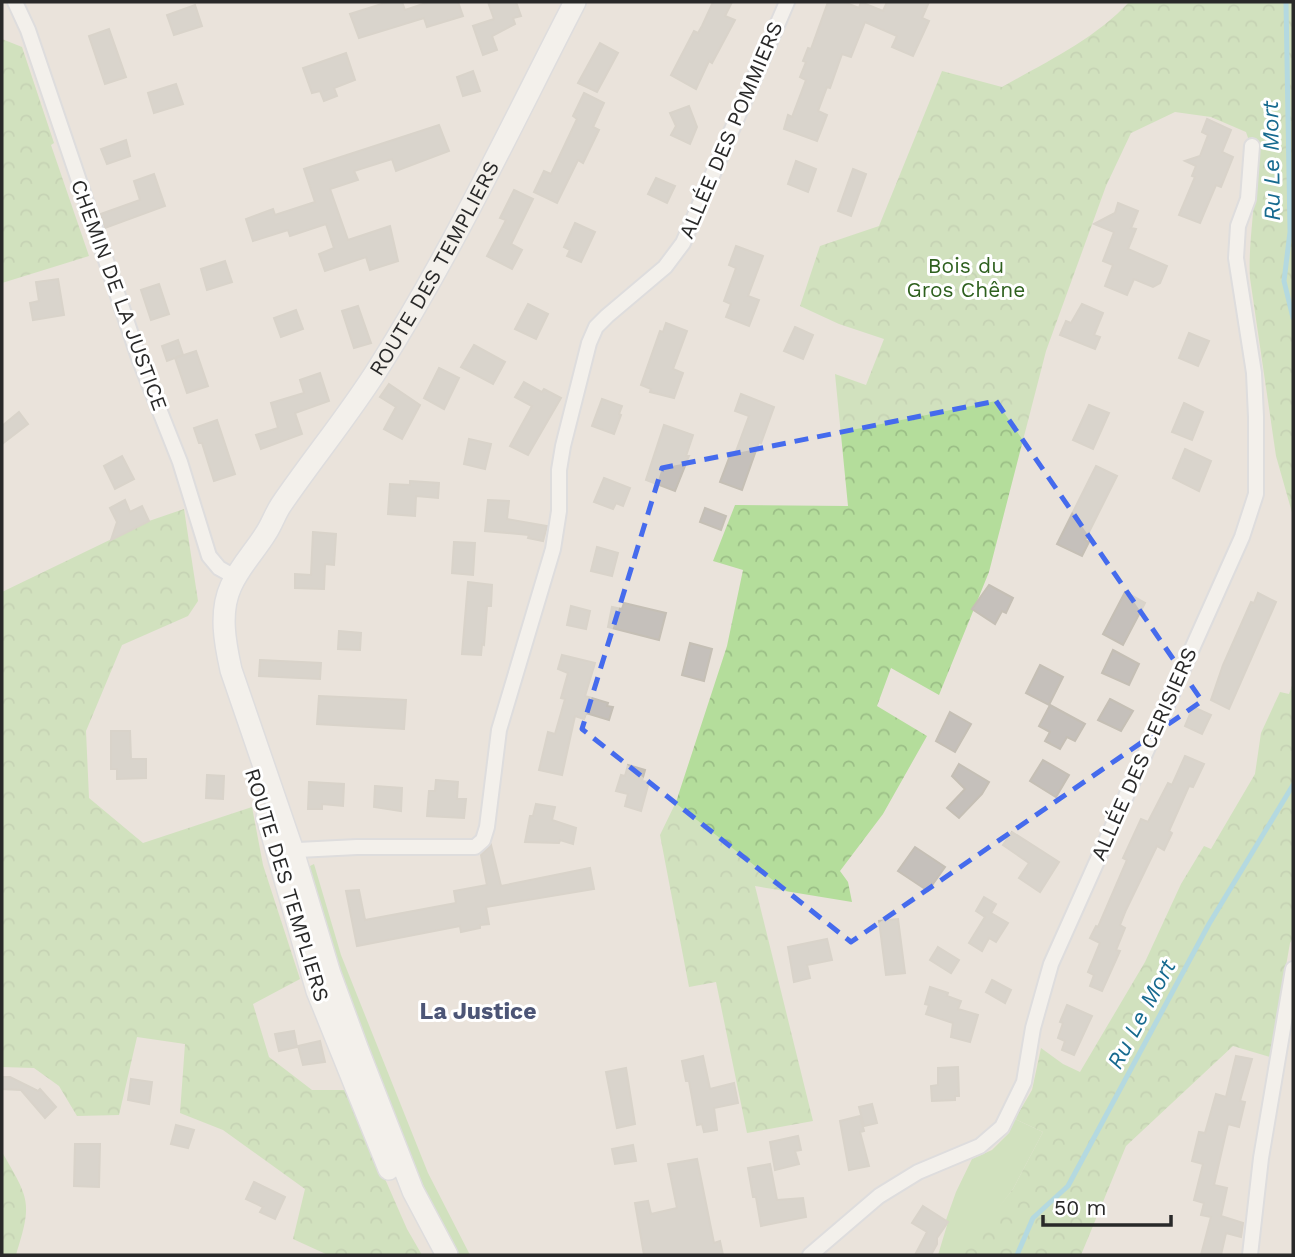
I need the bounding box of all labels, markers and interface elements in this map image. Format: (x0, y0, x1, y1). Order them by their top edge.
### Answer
street label: ALLÉE DES POMMIERS (673, 17, 788, 242)
water label: Ru Le Mort (1257, 100, 1286, 221)
street label: ROUTE DES TEMPLIERS (364, 156, 504, 380)
street label: CHEMIN DE LA JUSTICE (66, 176, 173, 414)
park label: Bois du Gros Chêne (907, 253, 1025, 302)
street label: ALLÉE DES CERISIERS (1085, 643, 1202, 864)
street label: ROUTE DES TEMPLIERS (240, 765, 335, 1005)
water label: Ru Le Mort (1101, 954, 1182, 1074)
district label: La Justice (420, 998, 536, 1025)
scale bar (1043, 1184, 1171, 1228)
text: 50 m (1054, 1195, 1106, 1220)

